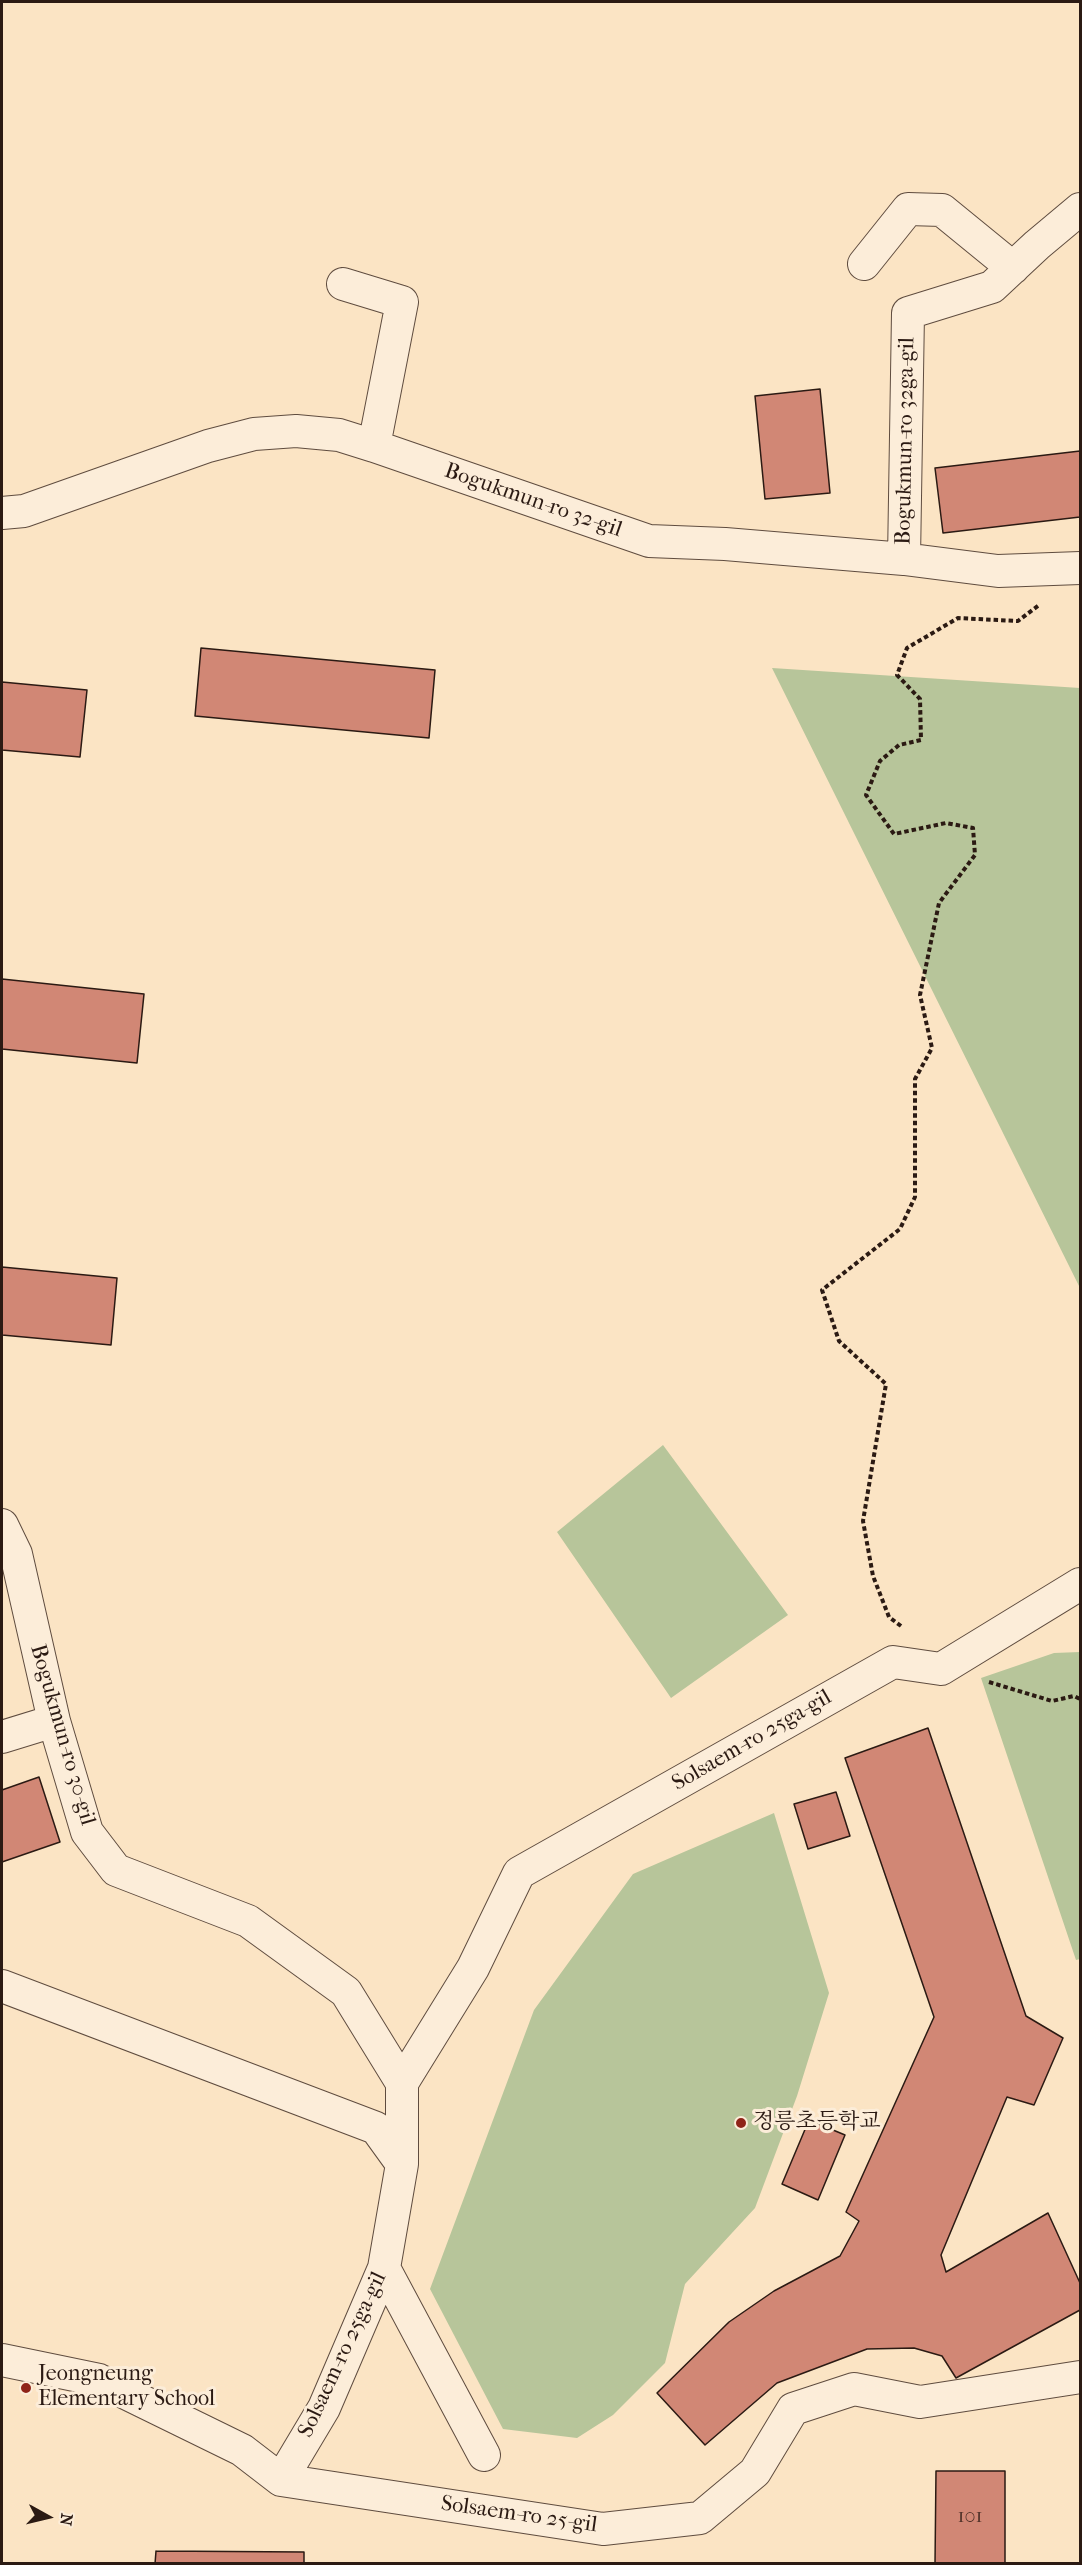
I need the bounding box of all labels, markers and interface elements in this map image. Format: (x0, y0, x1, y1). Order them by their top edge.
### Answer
street label: Bogukmun-ro 32ga-gil (891, 337, 921, 545)
street label: Bogukmun-ro 32-gil (441, 458, 625, 544)
street label: Bogukmun-ro 30-gil (24, 1642, 100, 1828)
street label: Solsaem-ro 25ga-gil (668, 1685, 836, 1797)
place label: 정릉초등학교 (753, 2110, 881, 2136)
marker: 정릉초등학교 (734, 2116, 748, 2130)
street label: Solsaem-ro 25ga-gil (293, 2268, 393, 2442)
place label: Jeongneung Elementary School (38, 2362, 215, 2414)
marker: Jeongneung Elementary School (19, 2381, 33, 2395)
north arrow (18, 2487, 78, 2547)
street label: Solsaem-ro 25-gil (439, 2491, 599, 2539)
house number: 101 (957, 2505, 983, 2529)
text: N (56, 2512, 77, 2527)

